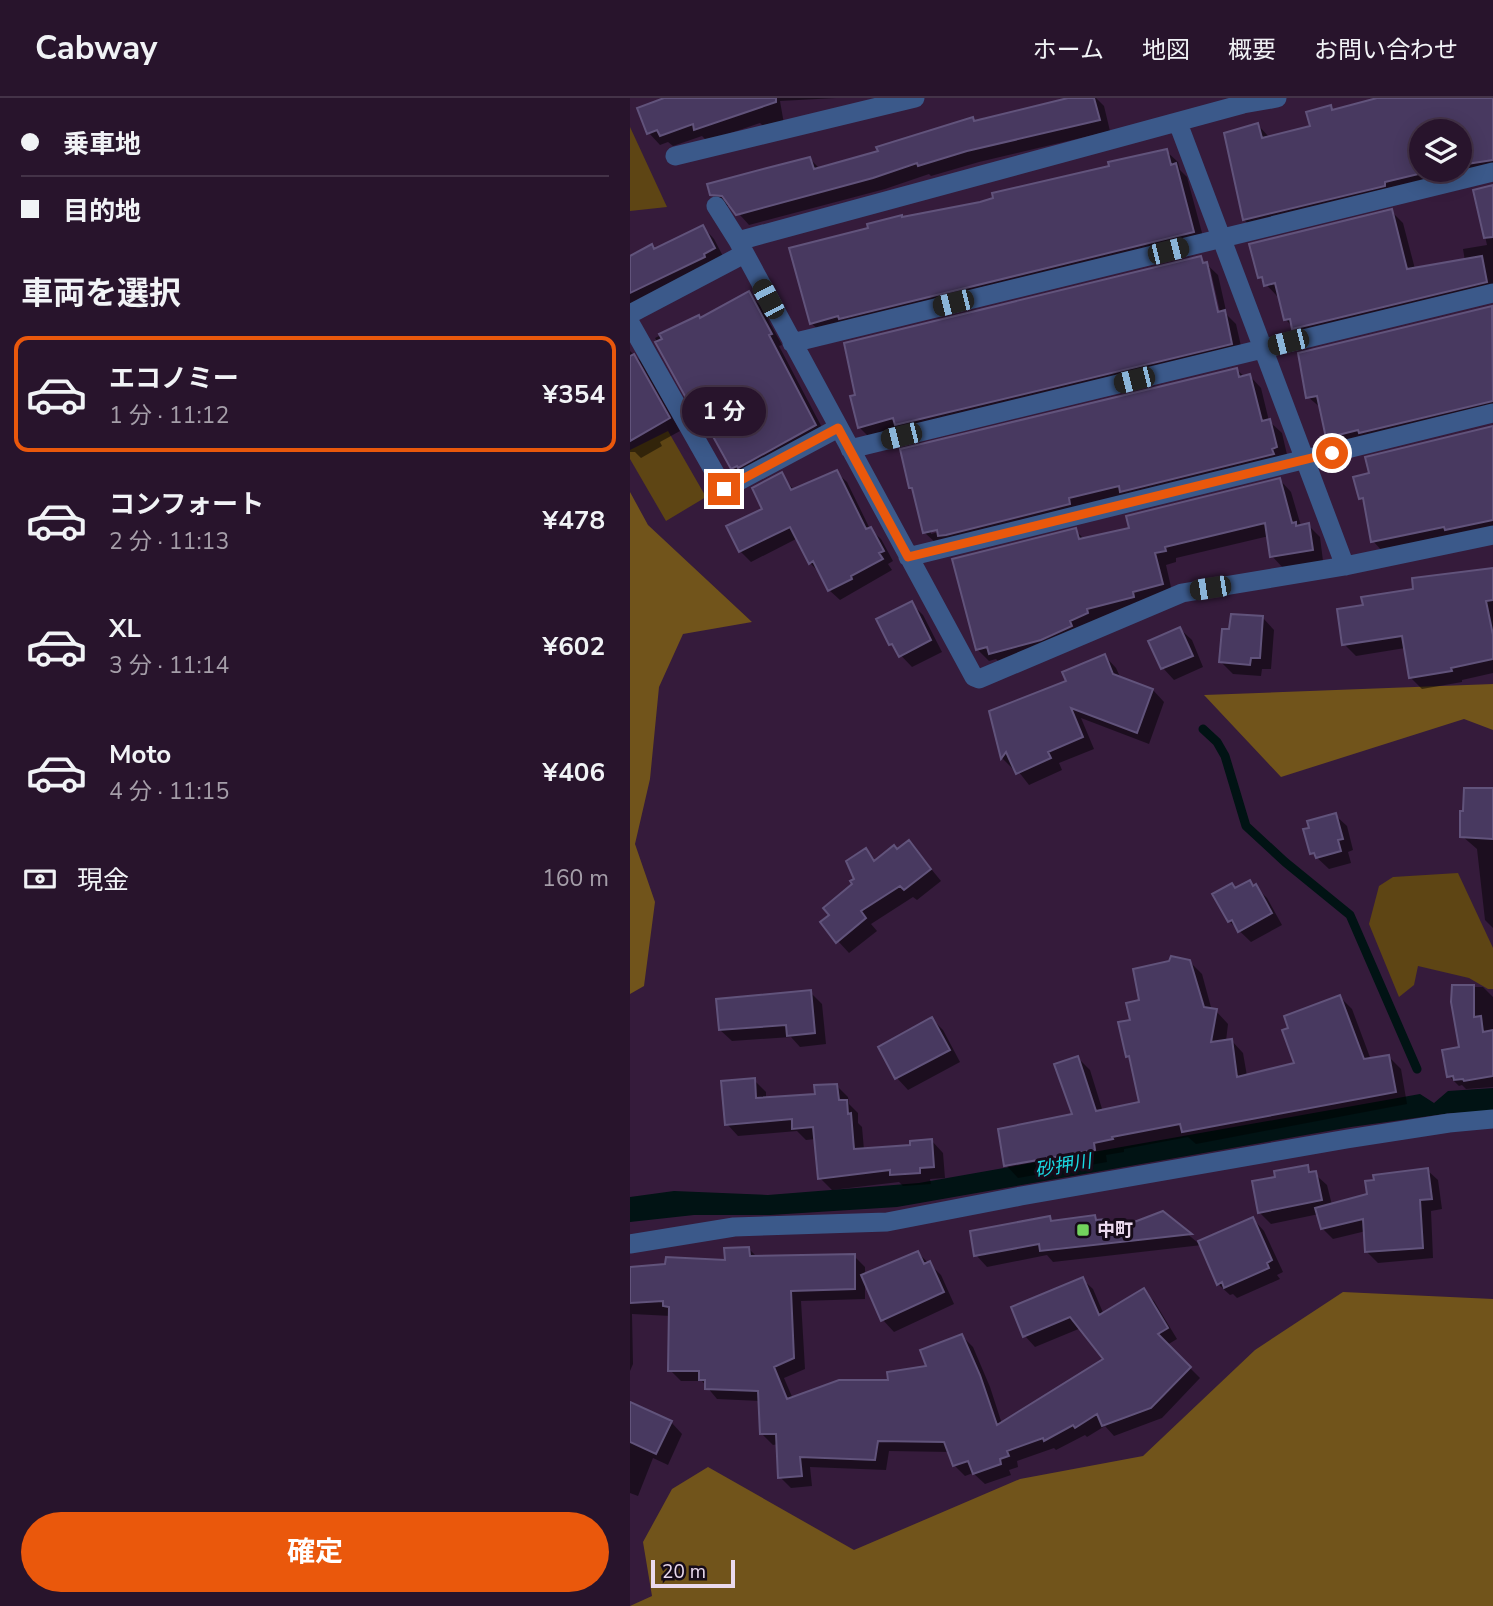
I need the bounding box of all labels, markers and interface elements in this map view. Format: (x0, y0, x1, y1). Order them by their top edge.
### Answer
text: Cabway (35, 26, 157, 71)
text: ホーム (1033, 34, 1104, 66)
text: 地図 (1142, 34, 1190, 66)
text: 概要 (1228, 34, 1276, 66)
text: お問い合わせ (1314, 34, 1458, 66)
map controls (1409, 119, 1472, 182)
button: layers (1409, 119, 1472, 182)
text: 乗車地 (63, 127, 141, 162)
text: 目的地 (63, 194, 141, 229)
car (1146, 236, 1191, 266)
text: 車両を選択 (21, 272, 181, 315)
car (749, 276, 788, 322)
car (931, 288, 976, 318)
car (1266, 327, 1311, 357)
text: エコノミー (109, 361, 239, 396)
icon: car (25, 363, 88, 426)
car (1112, 365, 1157, 395)
text: ¥354 (543, 377, 605, 412)
callout: 1 分 (682, 388, 766, 436)
text: 1 分 (702, 396, 746, 427)
text: 1 分 · 11:12 (109, 400, 229, 431)
car (879, 421, 924, 451)
route start (1316, 437, 1348, 469)
route end (708, 473, 740, 505)
text: コンフォート (109, 487, 264, 522)
icon: car (25, 489, 88, 552)
text: ¥478 (543, 503, 605, 538)
text: 2 分 · 11:13 (109, 526, 229, 557)
car (1188, 574, 1233, 602)
text: XL (109, 611, 141, 646)
icon: car (25, 615, 88, 678)
text: ¥602 (543, 629, 605, 664)
text: 3 分 · 11:14 (109, 650, 229, 681)
text: Moto (109, 737, 171, 772)
icon: car (25, 741, 88, 804)
text: ¥406 (543, 755, 605, 790)
text: 4 分 · 11:15 (109, 776, 229, 807)
icon: cash (21, 860, 59, 898)
text: 現金 (77, 863, 129, 898)
text: 160 m (542, 863, 609, 894)
water label: 砂押川 (1033, 1148, 1095, 1184)
place label: 中町 (1097, 1218, 1133, 1242)
marker: 中町 (1075, 1222, 1091, 1238)
button: 確定 (21, 1512, 609, 1592)
scale bar (651, 1557, 735, 1589)
text: 20 m (662, 1559, 706, 1585)

